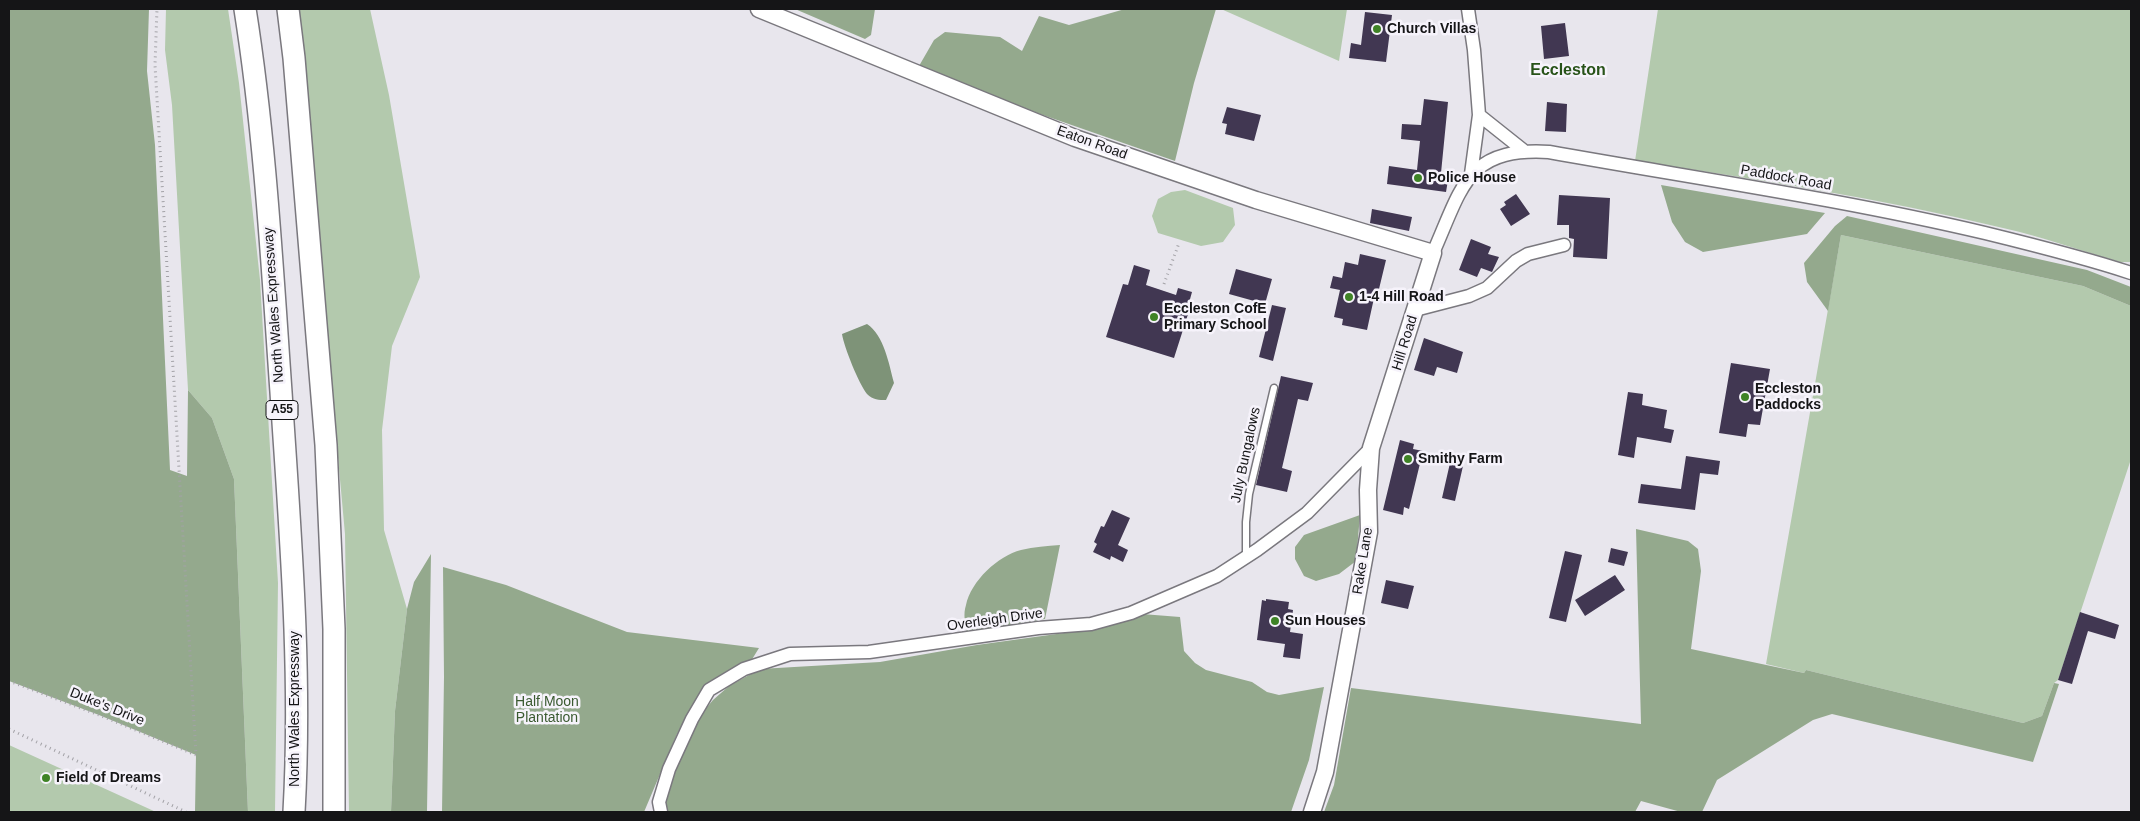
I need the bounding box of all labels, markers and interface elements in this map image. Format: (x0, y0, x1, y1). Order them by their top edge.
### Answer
place label: Church Villas (1387, 21, 1476, 37)
marker: Church Villas (1371, 23, 1383, 35)
district label: Eccleston (1530, 61, 1606, 81)
street label: Eaton Road (1054, 122, 1130, 164)
street label: Paddock Road (1739, 162, 1833, 194)
place label: Police House (1428, 170, 1516, 186)
marker: Police House (1412, 172, 1424, 184)
street label: North Wales Expressway (260, 227, 288, 383)
place label: 1-4 Hill Road (1359, 289, 1444, 305)
marker: 1-4 Hill Road (1343, 291, 1355, 303)
place label: Eccleston CofE Primary School (1164, 301, 1267, 334)
marker: Eccleston CofE Primary School (1148, 311, 1160, 323)
street label: Hill Road (1389, 313, 1421, 373)
place label: Eccleston Paddocks (1755, 381, 1821, 414)
marker: Eccleston Paddocks (1739, 391, 1751, 403)
road number: A55 (266, 400, 298, 420)
street label: July Bungalows (1228, 406, 1264, 504)
place label: Smithy Farm (1418, 451, 1503, 467)
marker: Smithy Farm (1402, 453, 1414, 465)
street label: Rake Lane (1349, 526, 1377, 596)
street label: Overleigh Drive (946, 605, 1044, 635)
place label: Sun Houses (1285, 613, 1366, 629)
marker: Sun Houses (1269, 615, 1281, 627)
street label: North Wales Expressway (287, 631, 303, 787)
street label: Duke's Drive (67, 684, 147, 730)
park label: Half Moon Plantation (515, 694, 579, 726)
place label: Field of Dreams (56, 770, 161, 786)
marker: Field of Dreams (40, 772, 52, 784)

